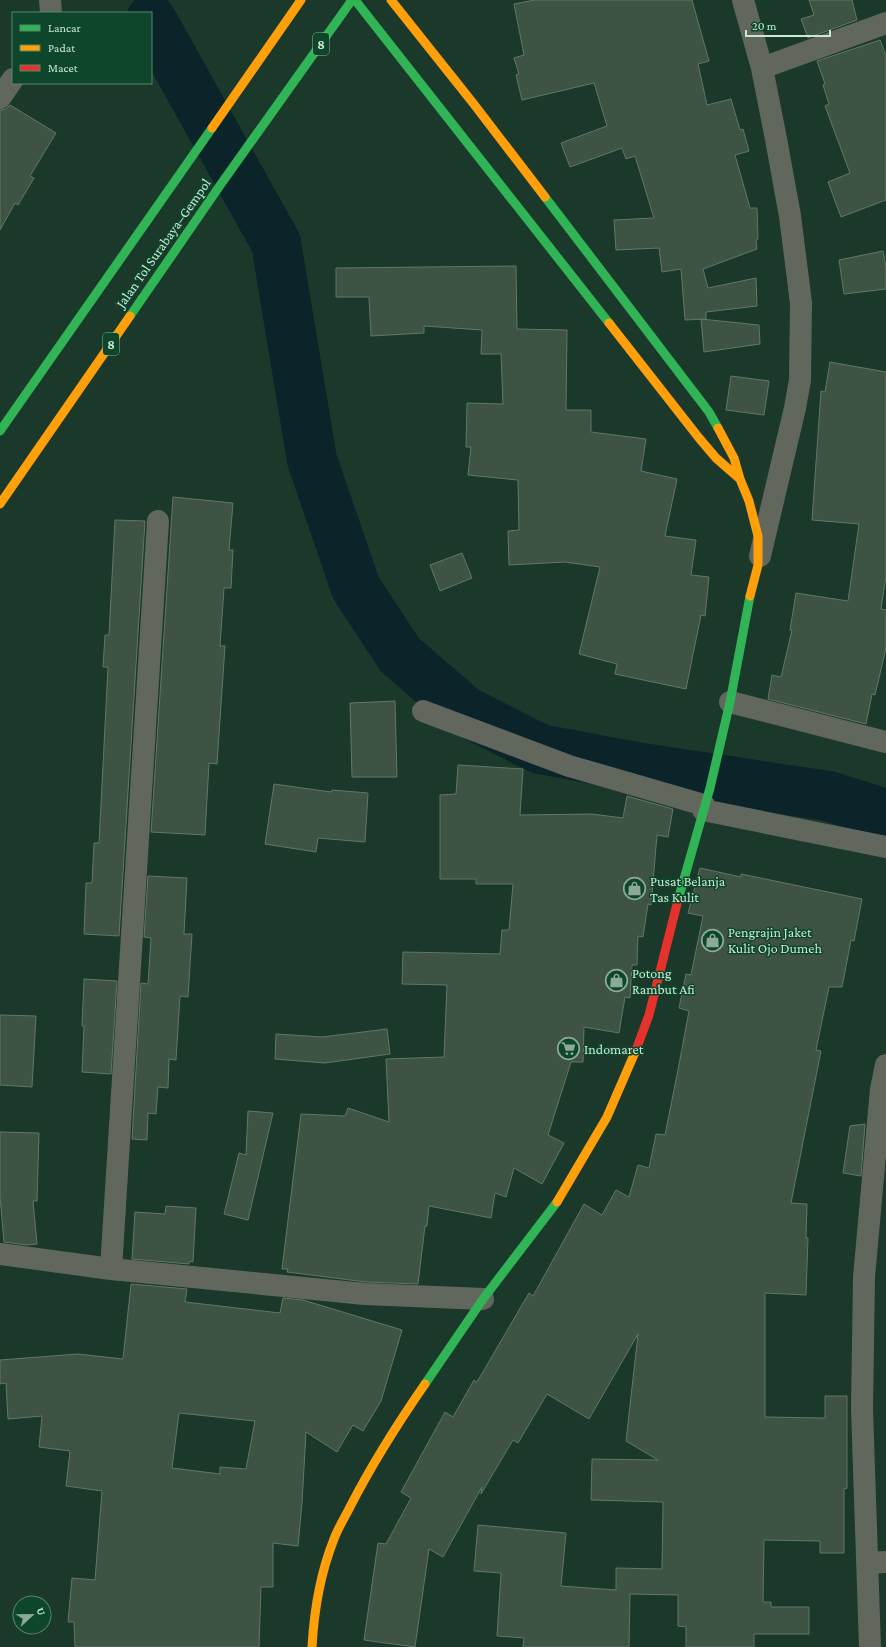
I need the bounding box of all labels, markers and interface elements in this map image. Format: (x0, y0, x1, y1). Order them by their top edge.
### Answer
legend (12, 12, 152, 84)
scale bar (746, 12, 830, 38)
text: 20 m (752, 19, 777, 33)
text: Lancar (48, 21, 82, 35)
road number: 8 (313, 33, 329, 55)
text: Padat (48, 41, 76, 55)
text: Macet (48, 61, 79, 75)
street label: Jalan Tol Surabaya–Gempol (111, 175, 214, 312)
road number: 8 (103, 333, 119, 355)
place label: Pusat Belanja Tas Kulit (650, 873, 726, 905)
shop icon: Pusat Belanja Tas Kulit (621, 876, 647, 902)
place label: Pengrajin Jaket Kulit Ojo Dumeh (728, 924, 822, 957)
shop icon: Pengrajin Jaket Kulit Ojo Dumeh (699, 927, 725, 953)
place label: Potong Rambut Afi (632, 965, 695, 997)
shop icon: Potong Rambut Afi (603, 968, 629, 994)
supermarket icon: Indomaret (555, 1036, 581, 1062)
place label: Indomaret (584, 1041, 644, 1057)
north arrow (12, 1595, 52, 1635)
text: U (34, 1606, 48, 1617)

